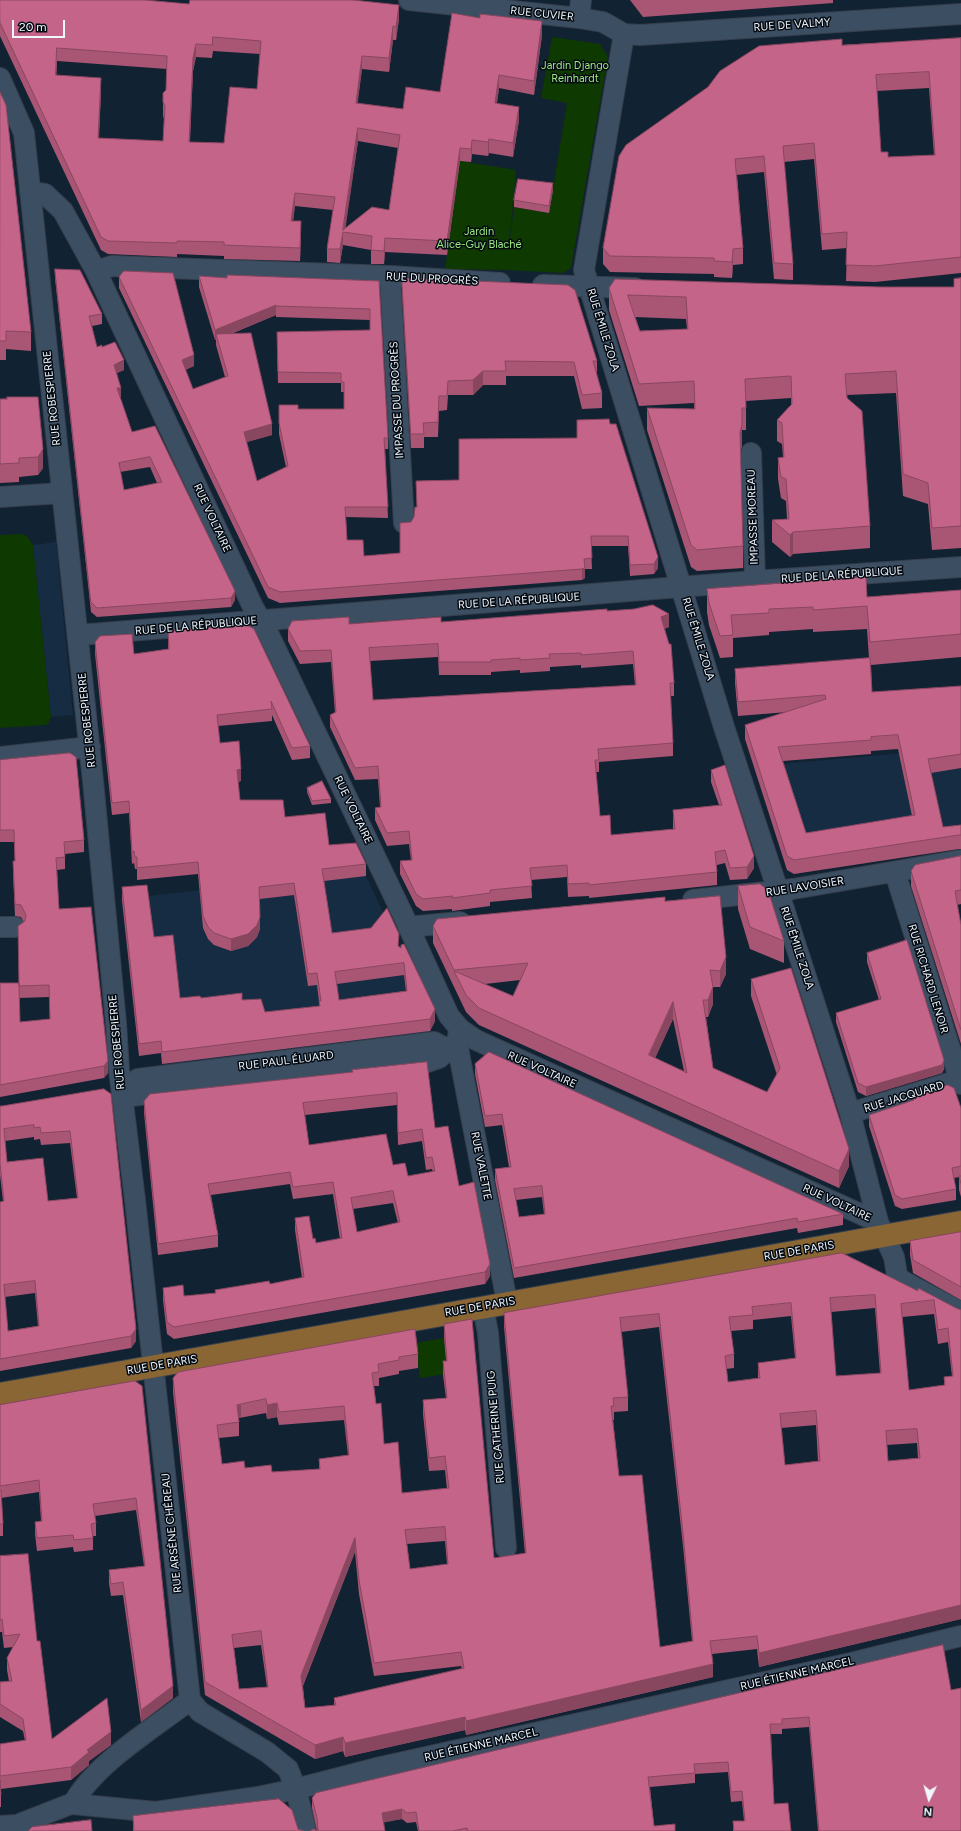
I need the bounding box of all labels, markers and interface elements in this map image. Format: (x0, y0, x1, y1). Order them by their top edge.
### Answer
street label: RUE CUVIER (510, 4, 574, 24)
scale bar (14, 12, 67, 38)
street label: RUE DE VALMY (753, 16, 831, 34)
text: 20 m (19, 20, 47, 34)
park label: Jardin Django Reinhardt (541, 59, 609, 85)
park label: Jardin Alice-Guy Blaché (437, 225, 521, 251)
street label: RUE DU PROGRÈS (386, 270, 478, 288)
street label: RUE ÉMILE ZOLA (584, 287, 622, 373)
street label: IMPASSE DU PROGRÈS (387, 341, 407, 459)
street label: RUE ROBESPIERRE (40, 350, 64, 446)
street label: IMPASSE MOREAU (745, 469, 761, 565)
street label: RUE VOLTAIRE (190, 482, 234, 554)
street label: RUE DE LA RÉPUBLIQUE (780, 564, 904, 586)
street label: RUE DE LA RÉPUBLIQUE (457, 590, 581, 612)
street label: RUE ÉMILE ZOLA (679, 596, 717, 682)
street label: RUE DE LA RÉPUBLIQUE (134, 614, 258, 638)
street label: RUE ROBESPIERRE (75, 672, 99, 768)
street label: RUE VOLTAIRE (331, 774, 375, 846)
street label: RUE LAVOISIER (765, 874, 845, 900)
street label: RUE ÉMILE ZOLA (777, 905, 817, 991)
street label: RUE RICHARD LENOIR (905, 923, 951, 1035)
street label: RUE ROBESPIERRE (106, 994, 128, 1090)
street label: RUE PAUL ÉLUARD (238, 1049, 334, 1073)
street label: RUE VOLTAIRE (505, 1049, 579, 1091)
street label: RUE JACQUARD (862, 1079, 946, 1115)
street label: RUE VALETTE (468, 1131, 494, 1201)
street label: RUE VOLTAIRE (801, 1181, 873, 1225)
street label: RUE DE PARIS (763, 1238, 835, 1264)
street label: RUE DE PARIS (444, 1294, 516, 1320)
street label: RUE DE PARIS (126, 1352, 198, 1378)
street label: RUE CATHERINE PUIG (484, 1370, 508, 1484)
street label: RUE ARSÈNE CHÉREAU (159, 1472, 185, 1594)
street label: RUE ÉTIENNE MARCEL (739, 1655, 855, 1693)
street label: RUE ÉTIENNE MARCEL (423, 1726, 539, 1764)
north arrow (909, 1779, 949, 1819)
text: N (923, 1805, 933, 1818)

